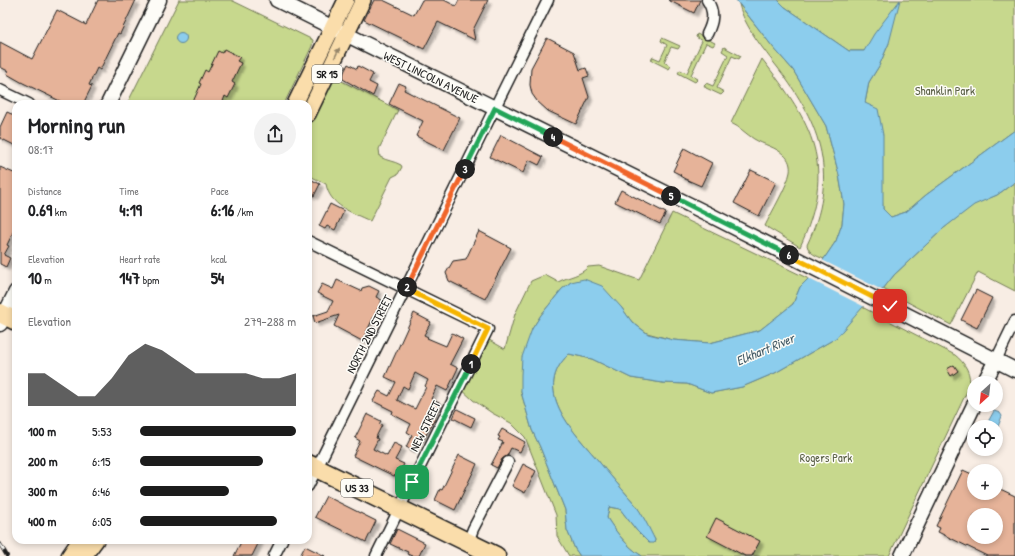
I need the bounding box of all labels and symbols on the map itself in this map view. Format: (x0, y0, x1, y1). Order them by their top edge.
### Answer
street label: WEST LINCOLN AVENUE (381, 47, 482, 108)
one-way arrow (334, 48, 340, 59)
road number: SR 15 (312, 65, 342, 83)
park label: Shanklin Park (915, 82, 975, 99)
pin: 4 (543, 127, 563, 147)
pin: 3 (455, 159, 475, 179)
pin: 5 (661, 186, 681, 206)
pin: 6 (779, 245, 799, 265)
pin: 2 (397, 277, 417, 297)
pin (873, 289, 907, 323)
street label: NORTH 2ND STREET (342, 292, 396, 376)
water label: Elkhart River (733, 328, 799, 369)
pin: 1 (461, 354, 481, 374)
north arrow (967, 376, 1003, 412)
street label: NEW STREET (405, 397, 445, 454)
park label: Rogers Park (800, 449, 852, 466)
pin (395, 465, 429, 499)
road number: US 33 (341, 479, 373, 497)

